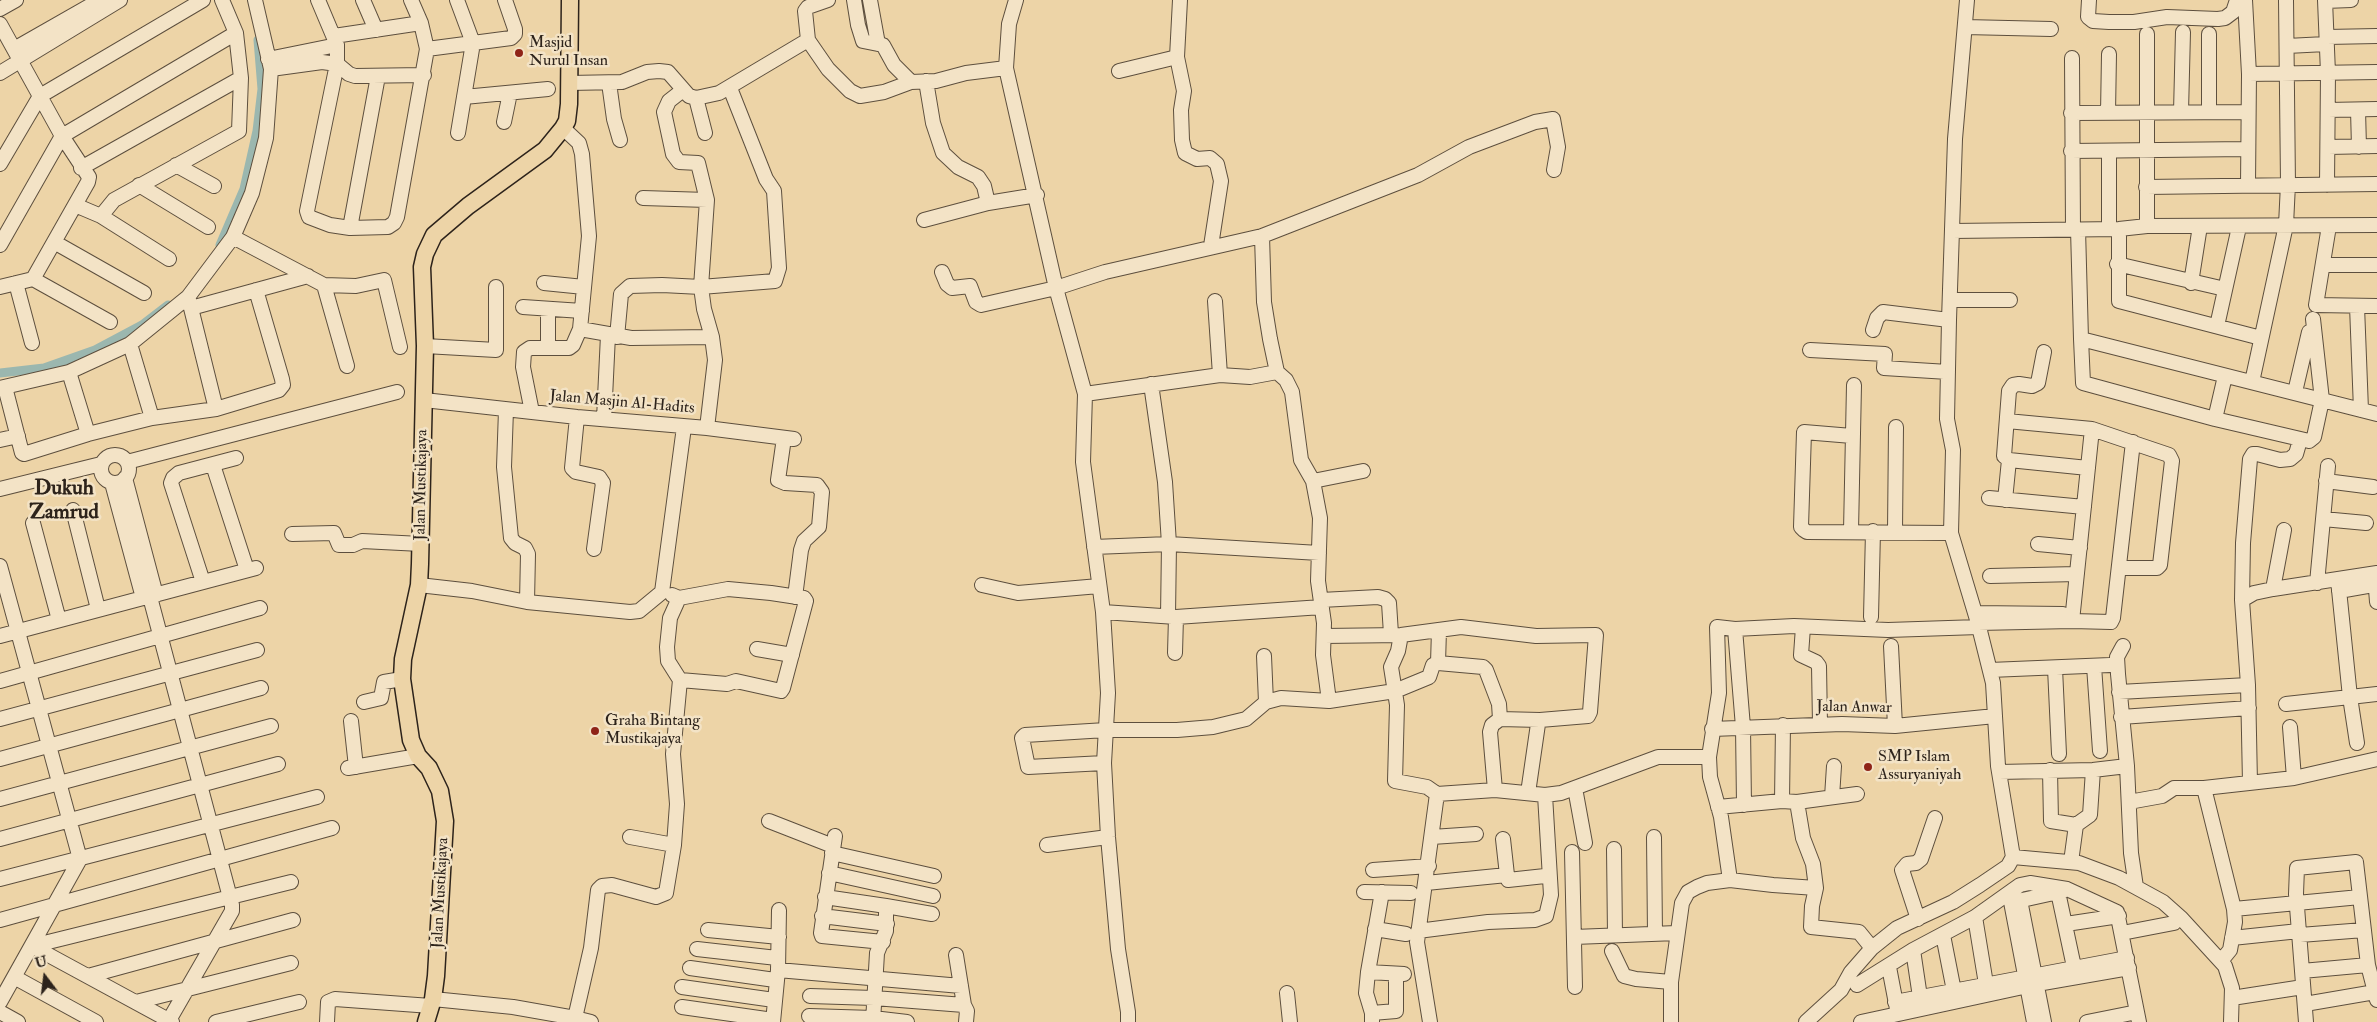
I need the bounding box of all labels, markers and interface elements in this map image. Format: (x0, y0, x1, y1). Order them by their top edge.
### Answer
place label: Masjid Nurul Insan (529, 34, 608, 72)
marker: Masjid Nurul Insan (513, 47, 525, 59)
street label: Jalan Masjin Al-Hadits (549, 387, 695, 419)
street label: Jalan Mustikajaya (411, 429, 433, 541)
district label: Dukuh Zamrud (29, 476, 99, 526)
street label: Jalan Anwar (1816, 698, 1892, 718)
place label: Graha Bintang Mustikajaya (605, 712, 700, 750)
marker: Graha Bintang Mustikajaya (589, 725, 601, 737)
place label: SMP Islam Assuryaniyah (1878, 748, 1961, 786)
marker: SMP Islam Assuryaniyah (1862, 761, 1874, 773)
street label: Jalan Mustikajaya (429, 837, 453, 949)
north arrow (20, 952, 70, 1002)
text: U (33, 952, 49, 972)

